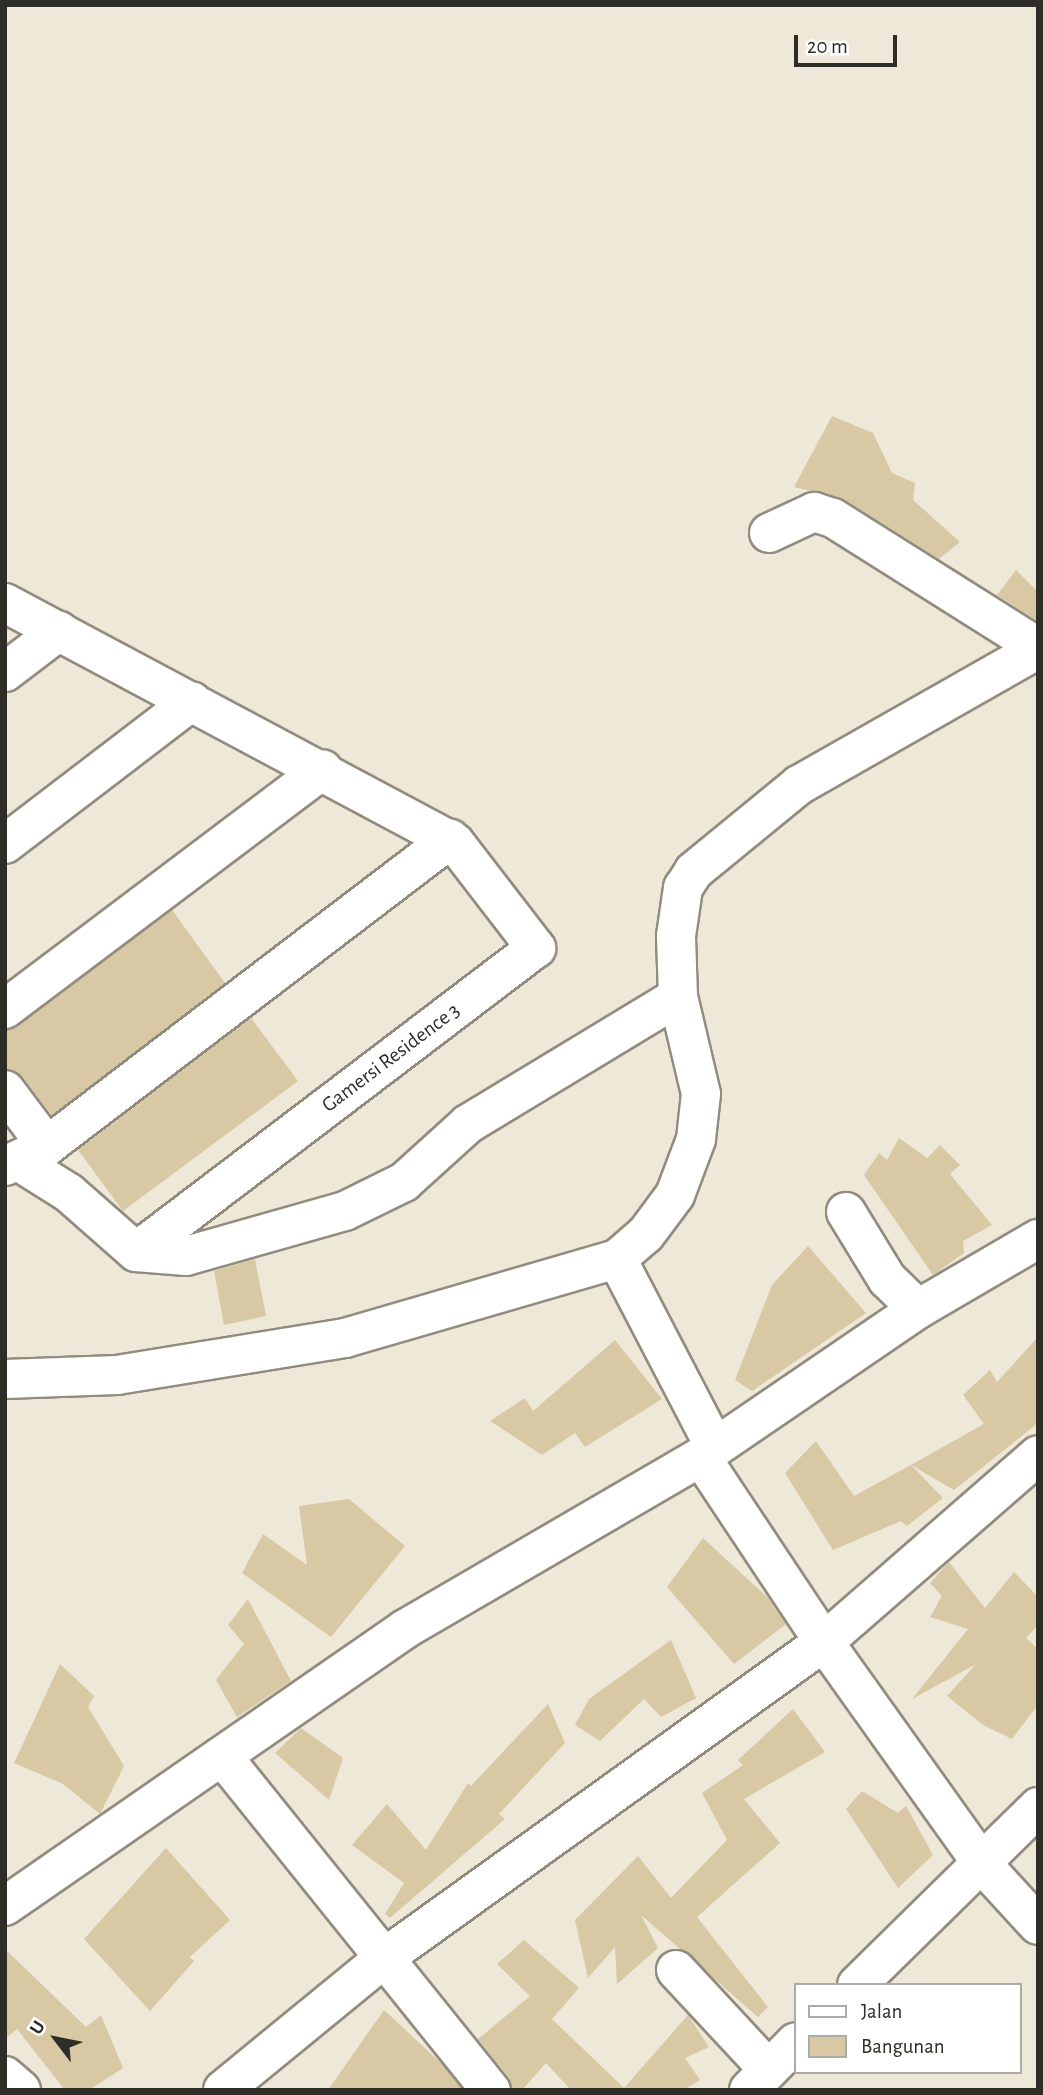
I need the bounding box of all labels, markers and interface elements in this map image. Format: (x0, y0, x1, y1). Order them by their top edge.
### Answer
scale bar (798, 21, 901, 65)
text: 20 m (807, 36, 848, 57)
street label: Gamersi Residence 3 (317, 998, 465, 1118)
legend (794, 1983, 1022, 2074)
text: Jalan (861, 2001, 902, 2022)
north arrow (21, 2004, 91, 2074)
text: U (26, 2017, 49, 2038)
text: Bangunan (861, 2036, 945, 2057)

